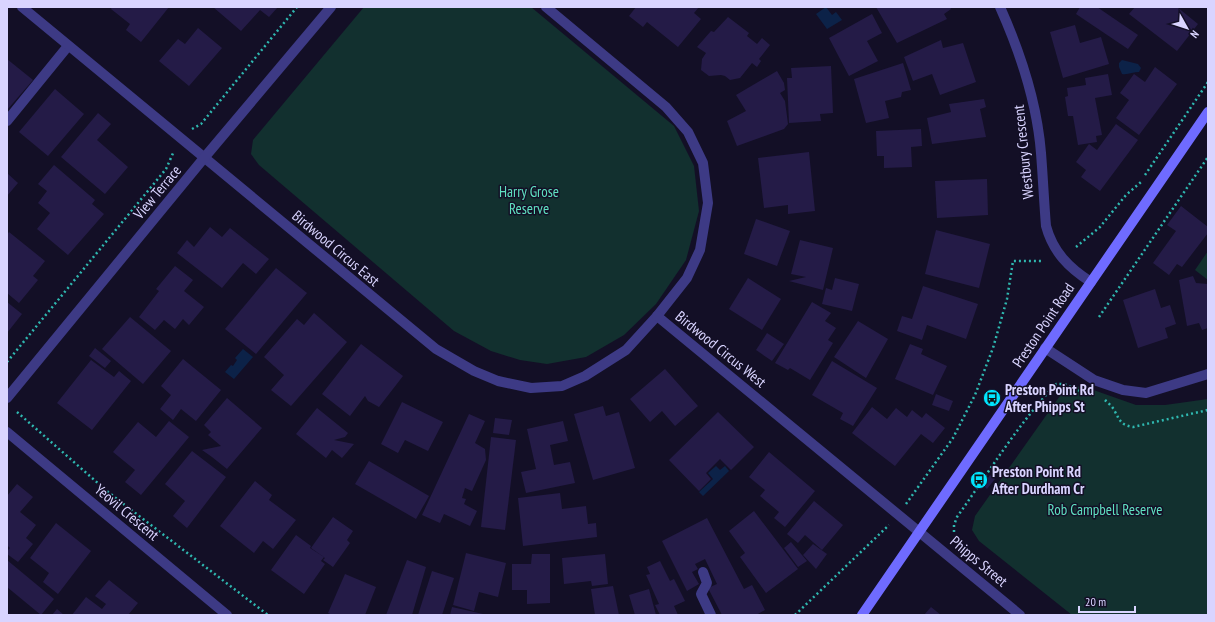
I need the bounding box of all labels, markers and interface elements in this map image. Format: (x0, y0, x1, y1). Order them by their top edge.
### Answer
north arrow (1167, 8, 1207, 48)
text: N (1187, 28, 1202, 41)
street label: Westbury Crescent (1009, 104, 1037, 200)
street label: View Terrace (128, 161, 185, 224)
park label: Harry Grose Reserve (499, 182, 559, 218)
street label: Birdwood Circus East (288, 206, 384, 290)
street label: Preston Point Road (1008, 279, 1078, 371)
street label: Birdwood Circus West (672, 307, 770, 391)
place label: Preston Point Rd After Phipps St (1004, 380, 1094, 416)
bus stop icon: Preston Point Rd After Phipps St (982, 388, 1002, 408)
place label: Preston Point Rd After Durdham Cr (991, 462, 1085, 498)
bus stop icon: Preston Point Rd After Durdham Cr (969, 470, 989, 490)
street label: Yeovil Crescent (91, 480, 163, 544)
park label: Rob Campbell Reserve (1048, 500, 1162, 519)
street label: Phipps Street (946, 532, 1012, 590)
scale bar (1079, 588, 1135, 614)
text: 20 m (1085, 594, 1106, 609)

